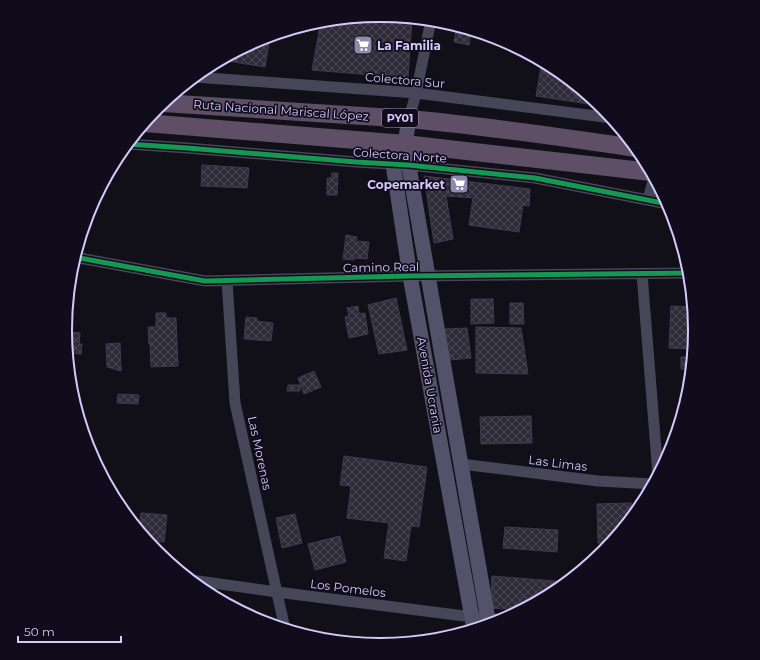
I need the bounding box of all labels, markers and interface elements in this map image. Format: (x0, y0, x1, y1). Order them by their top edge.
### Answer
supermarket icon: La Familia (352, 34, 374, 56)
place label: La Familia (377, 38, 441, 53)
street label: Colectora Sur (364, 69, 446, 91)
street label: Ruta Nacional Mariscal López (193, 96, 369, 124)
road number: PY01 (382, 109, 418, 127)
street label: Colectora Norte (353, 144, 447, 166)
supermarket icon: Copemarket (448, 173, 470, 195)
place label: Copemarket (367, 177, 446, 192)
street label: Camino Real (343, 259, 419, 275)
street label: Avenida Ucrania (414, 336, 446, 434)
street label: Las Morenas (245, 415, 275, 491)
street label: Las Limas (528, 452, 588, 474)
street label: Los Pomelos (309, 576, 387, 600)
scale bar (18, 618, 121, 644)
text: 50 m (24, 624, 55, 639)

